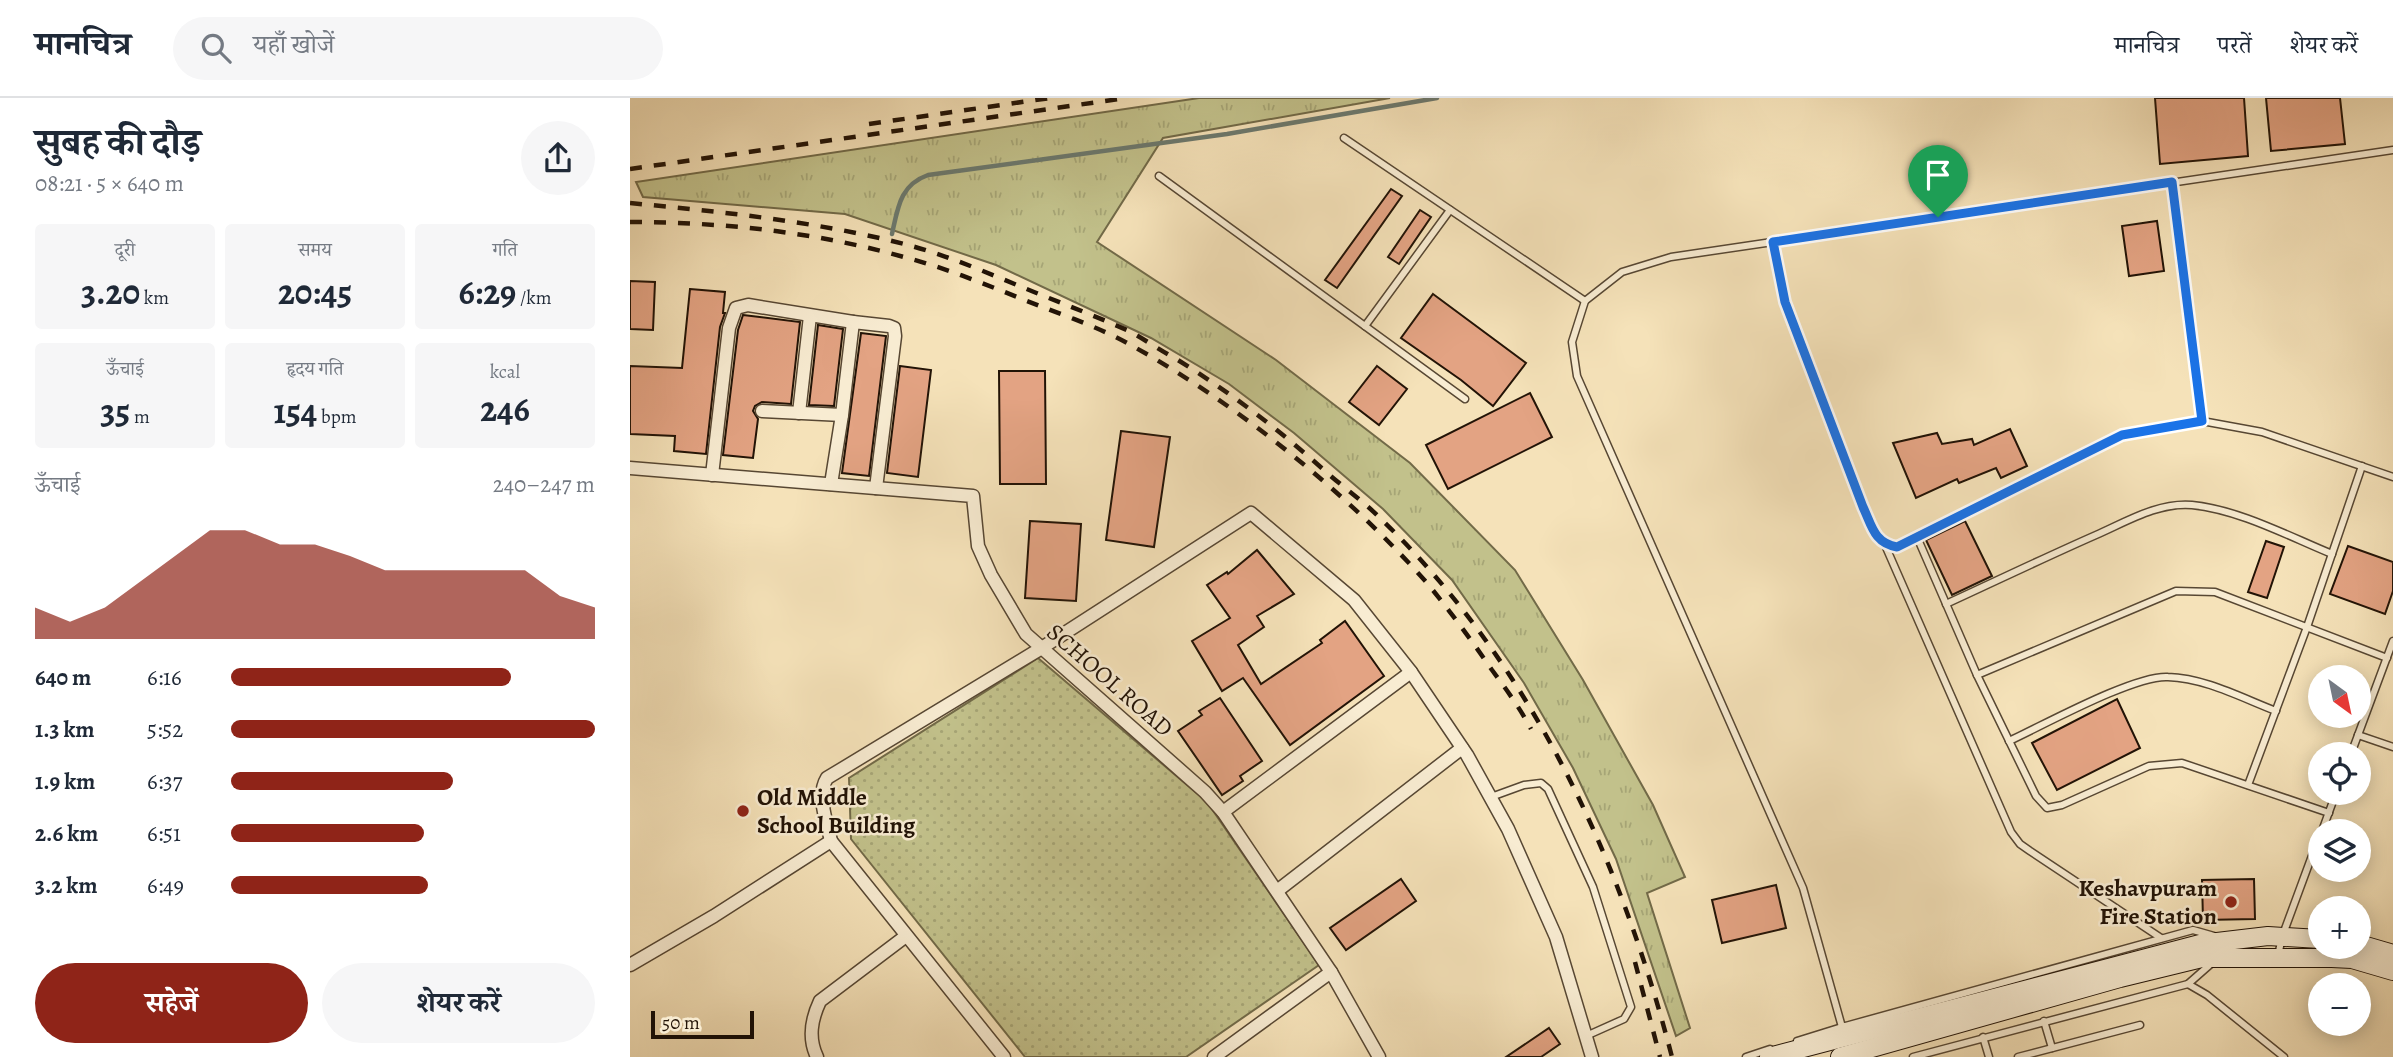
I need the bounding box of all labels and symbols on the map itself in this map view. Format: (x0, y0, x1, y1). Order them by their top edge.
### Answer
pin (1908, 145, 1968, 217)
street label: SCHOOL ROAD (1040, 616, 1180, 744)
north arrow (2308, 665, 2371, 728)
place label: Old Middle School Building (757, 781, 916, 841)
marker: Old Middle School Building (735, 803, 751, 819)
place label: Keshavpuram Fire Station (2078, 872, 2218, 932)
marker: Keshavpuram Fire Station (2223, 894, 2239, 910)
scale bar (651, 1008, 754, 1040)

